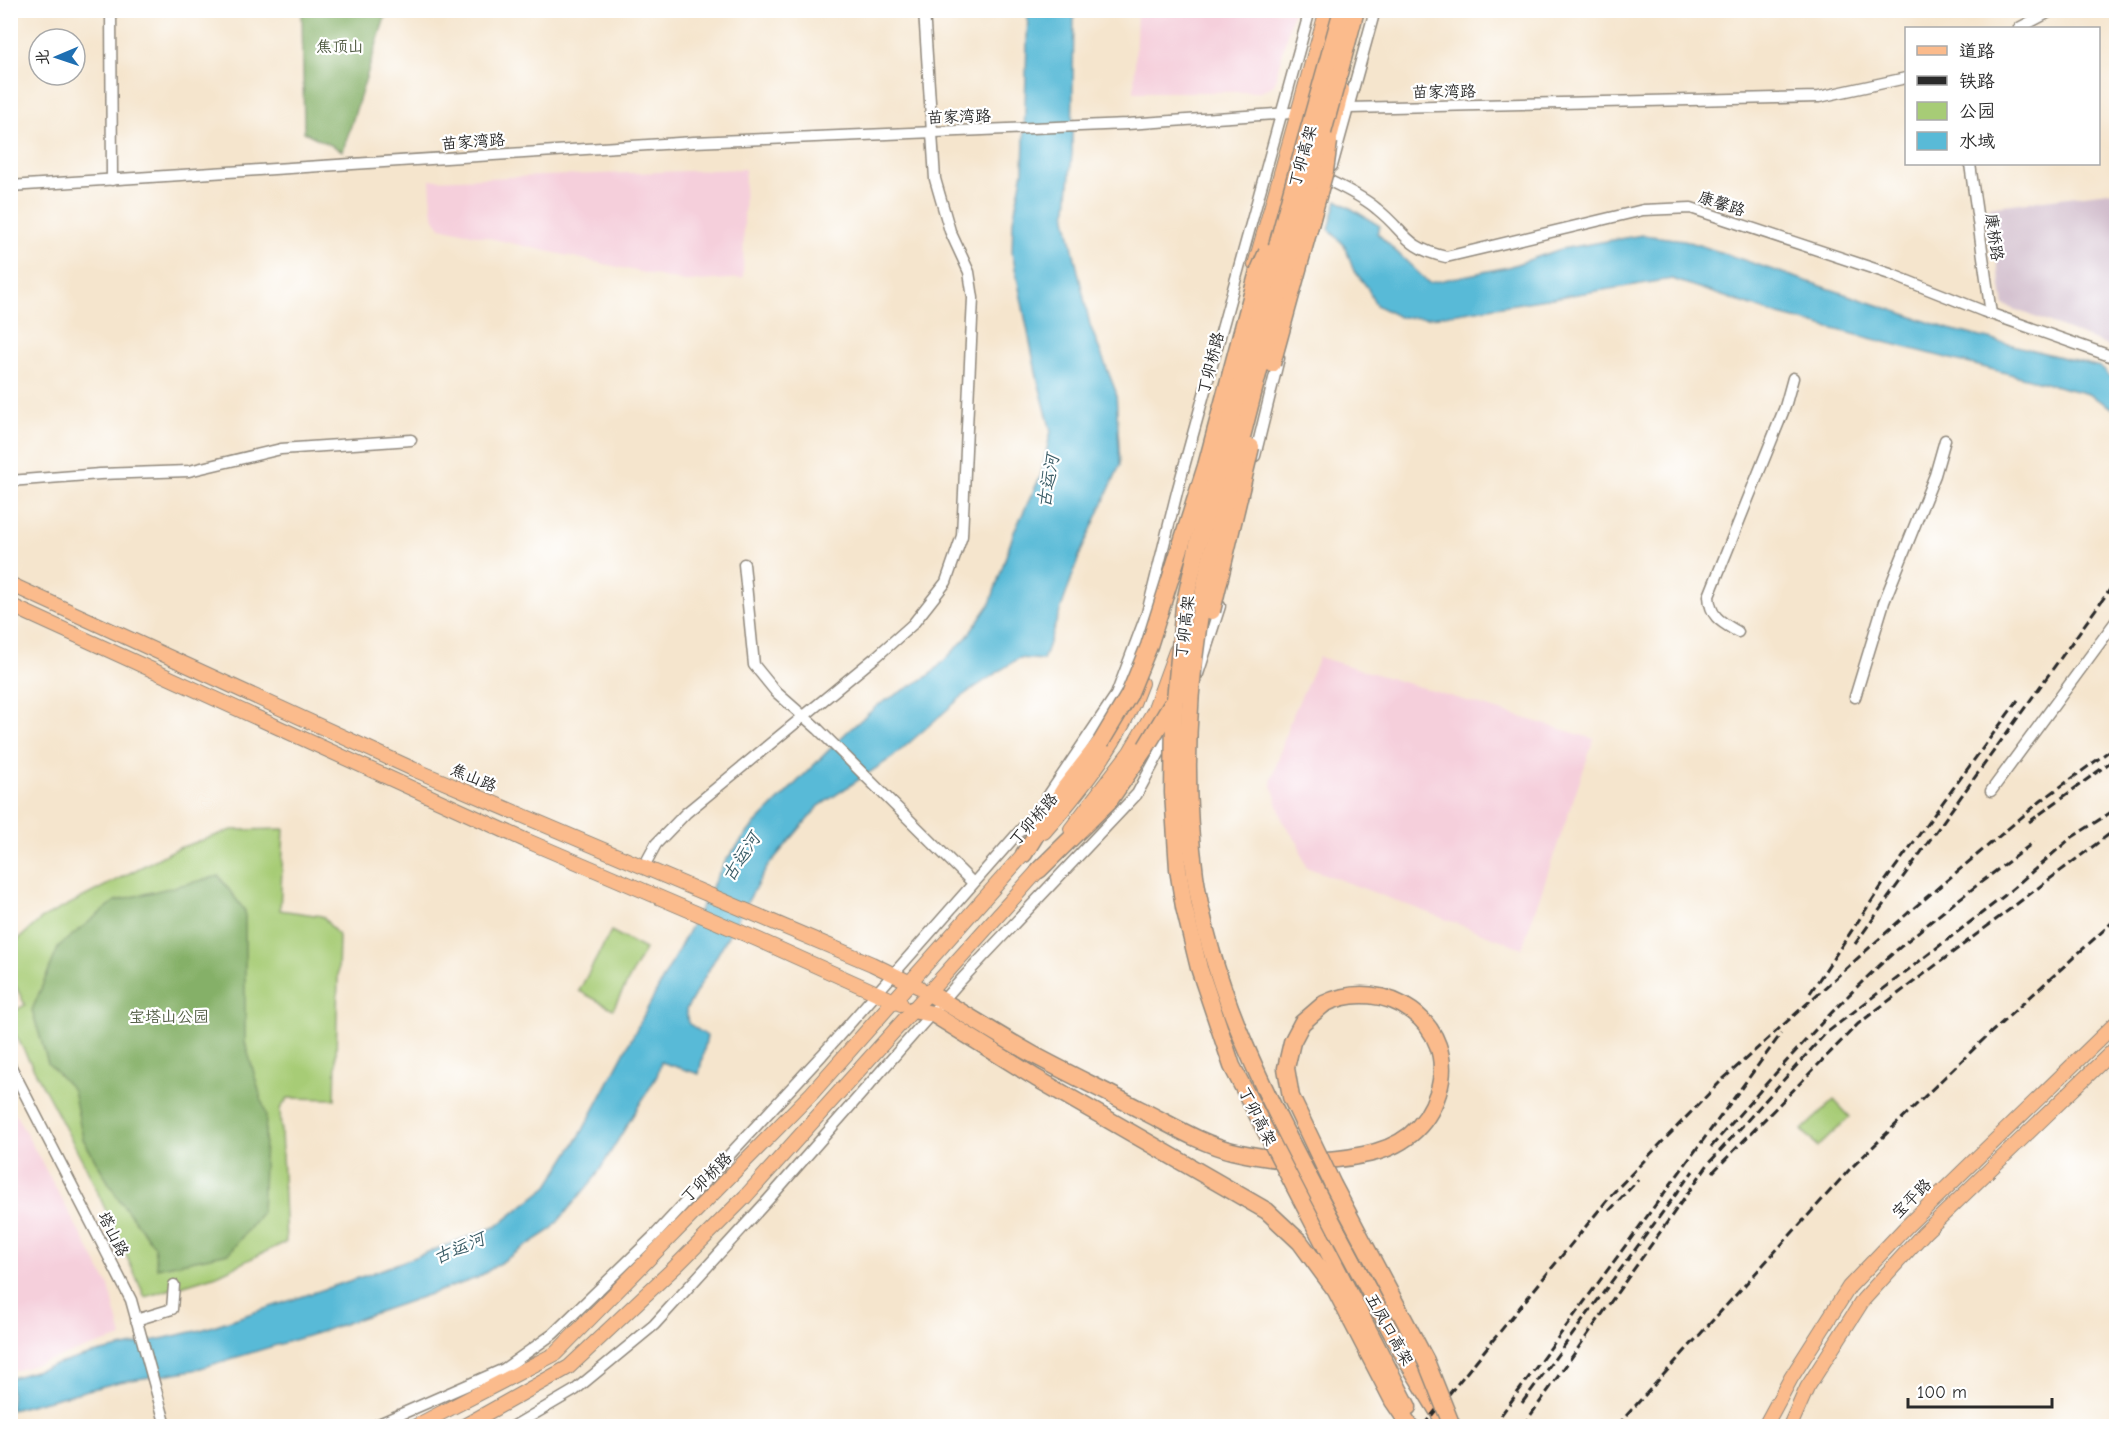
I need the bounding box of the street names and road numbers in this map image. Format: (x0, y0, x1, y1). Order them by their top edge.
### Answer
street label: 苗家湾路 (1412, 82, 1476, 102)
street label: 苗家湾路 (927, 107, 991, 127)
street label: 丁卯高架 (1285, 123, 1320, 190)
street label: 苗家湾路 (441, 131, 506, 153)
street label: 康馨路 (1696, 188, 1747, 220)
street label: 康桥路 (1982, 212, 2006, 262)
street label: 丁卯桥路 (1194, 330, 1227, 396)
street label: 丁卯高架 (1172, 594, 1198, 660)
street label: 焦山路 (448, 760, 499, 796)
street label: 丁卯桥路 (1006, 790, 1062, 850)
street label: 丁卯高架 (1235, 1084, 1280, 1149)
street label: 丁卯桥路 (678, 1149, 736, 1207)
street label: 宝平路 (1888, 1175, 1935, 1222)
street label: 塔山路 (94, 1209, 132, 1260)
street label: 五凤口高架 (1362, 1290, 1416, 1369)

